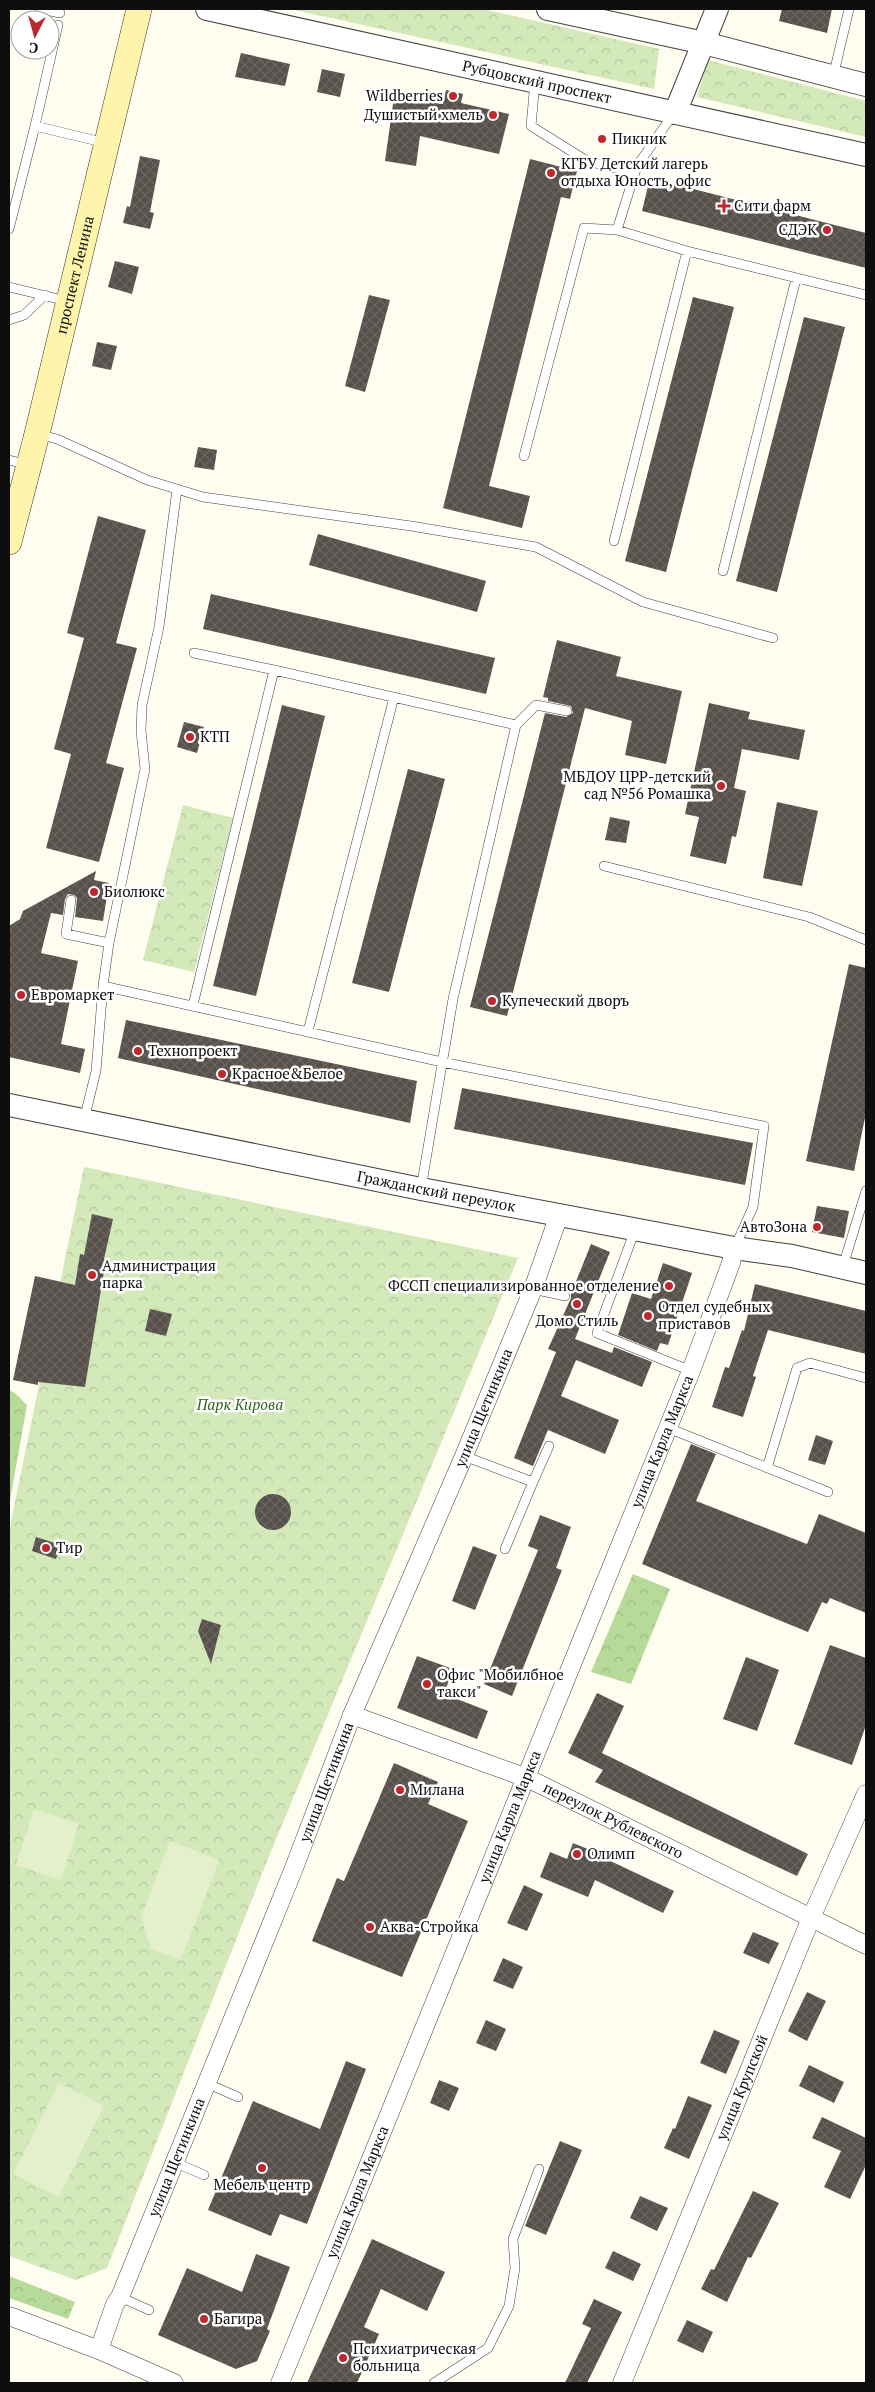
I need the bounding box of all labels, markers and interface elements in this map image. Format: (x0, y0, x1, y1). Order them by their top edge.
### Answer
north arrow (10, 10, 60, 60)
text: С (28, 39, 39, 58)
street label: Рубцовский проспект (461, 55, 614, 107)
place label: Wildberries (366, 85, 443, 105)
marker: Wildberries (447, 90, 459, 102)
place label: Душистый хмель (364, 104, 483, 124)
marker: Душистый хмель (487, 109, 499, 121)
place label: Пикник (612, 128, 667, 148)
marker: Пикник (596, 133, 608, 145)
place label: КГБУ Детский лагерь отдыха Юность, офис (561, 153, 711, 190)
marker: КГБУ Детский лагерь отдыха Юность, офис (545, 167, 557, 179)
place label: Сити фарм (734, 195, 811, 215)
marker: Сити фарм (718, 200, 730, 212)
street label: проспект Ленина (50, 213, 98, 336)
place label: СДЭК (778, 219, 817, 239)
marker: СДЭК (821, 224, 833, 236)
place label: КТП (200, 726, 230, 746)
marker: КТП (184, 731, 196, 743)
place label: МБДОУ ЦРР-детский сад №56 Ромашка (563, 766, 711, 803)
marker: МБДОУ ЦРР-детский сад №56 Ромашка (715, 780, 727, 792)
place label: Биолюкс (104, 881, 165, 901)
marker: Биолюкс (88, 886, 100, 898)
place label: Евромаркет (31, 984, 115, 1004)
marker: Евромаркет (15, 989, 27, 1001)
place label: Купеческий дворъ (502, 990, 630, 1010)
marker: Купеческий дворъ (486, 995, 498, 1007)
place label: Технопроект (148, 1040, 238, 1060)
marker: Технопроект (132, 1045, 144, 1057)
place label: Красное&Белое (232, 1063, 343, 1083)
marker: Красное&Белое (216, 1068, 228, 1080)
street label: Гражданский переулок (356, 1165, 518, 1216)
place label: АвтоЗона (740, 1216, 807, 1236)
marker: АвтоЗона (811, 1221, 823, 1233)
place label: Администрация парка (102, 1255, 216, 1292)
marker: Администрация парка (86, 1269, 98, 1281)
place label: ФССП специализированное отделение (388, 1275, 659, 1295)
marker: ФССП специализированное отделение (663, 1280, 675, 1292)
place label: Отдел судебных приставов (658, 1296, 771, 1333)
marker: Домо Стиль (571, 1298, 583, 1310)
place label: Домо Стиль (536, 1310, 619, 1330)
marker: Отдел судебных приставов (642, 1310, 654, 1322)
street label: улица Щетинкина (449, 1345, 517, 1471)
street label: улица Карла Маркса (625, 1372, 697, 1512)
park label: Парк Кирова (196, 1394, 283, 1414)
place label: Тир (56, 1537, 83, 1557)
marker: Тир (40, 1542, 52, 1554)
place label: Офис "Мобилбное такси" (437, 1664, 564, 1701)
marker: Офис "Мобилбное такси" (421, 1678, 433, 1690)
street label: улица Щетинкина (293, 1719, 358, 1846)
street label: улица Карла Маркса (473, 1747, 545, 1887)
street label: переулок Рублевского (540, 1777, 687, 1863)
place label: Милана (410, 1779, 465, 1799)
marker: Милана (394, 1784, 406, 1796)
place label: Олимп (587, 1843, 635, 1863)
marker: Олимп (571, 1848, 583, 1860)
place label: Аква-Стройка (380, 1916, 479, 1936)
marker: Аква-Стройка (364, 1921, 376, 1933)
street label: улица Крупской (710, 2031, 772, 2144)
street label: улица Щетинкина (142, 2094, 209, 2220)
street label: улица Карла Маркса (320, 2122, 393, 2262)
marker: Мебель центр (256, 2162, 268, 2174)
place label: Мебель центр (214, 2174, 310, 2194)
place label: Багира (214, 2308, 263, 2328)
marker: Багира (198, 2313, 210, 2325)
place label: Психиатрическая больница (353, 2338, 476, 2375)
marker: Психиатрическая больница (337, 2352, 349, 2364)

